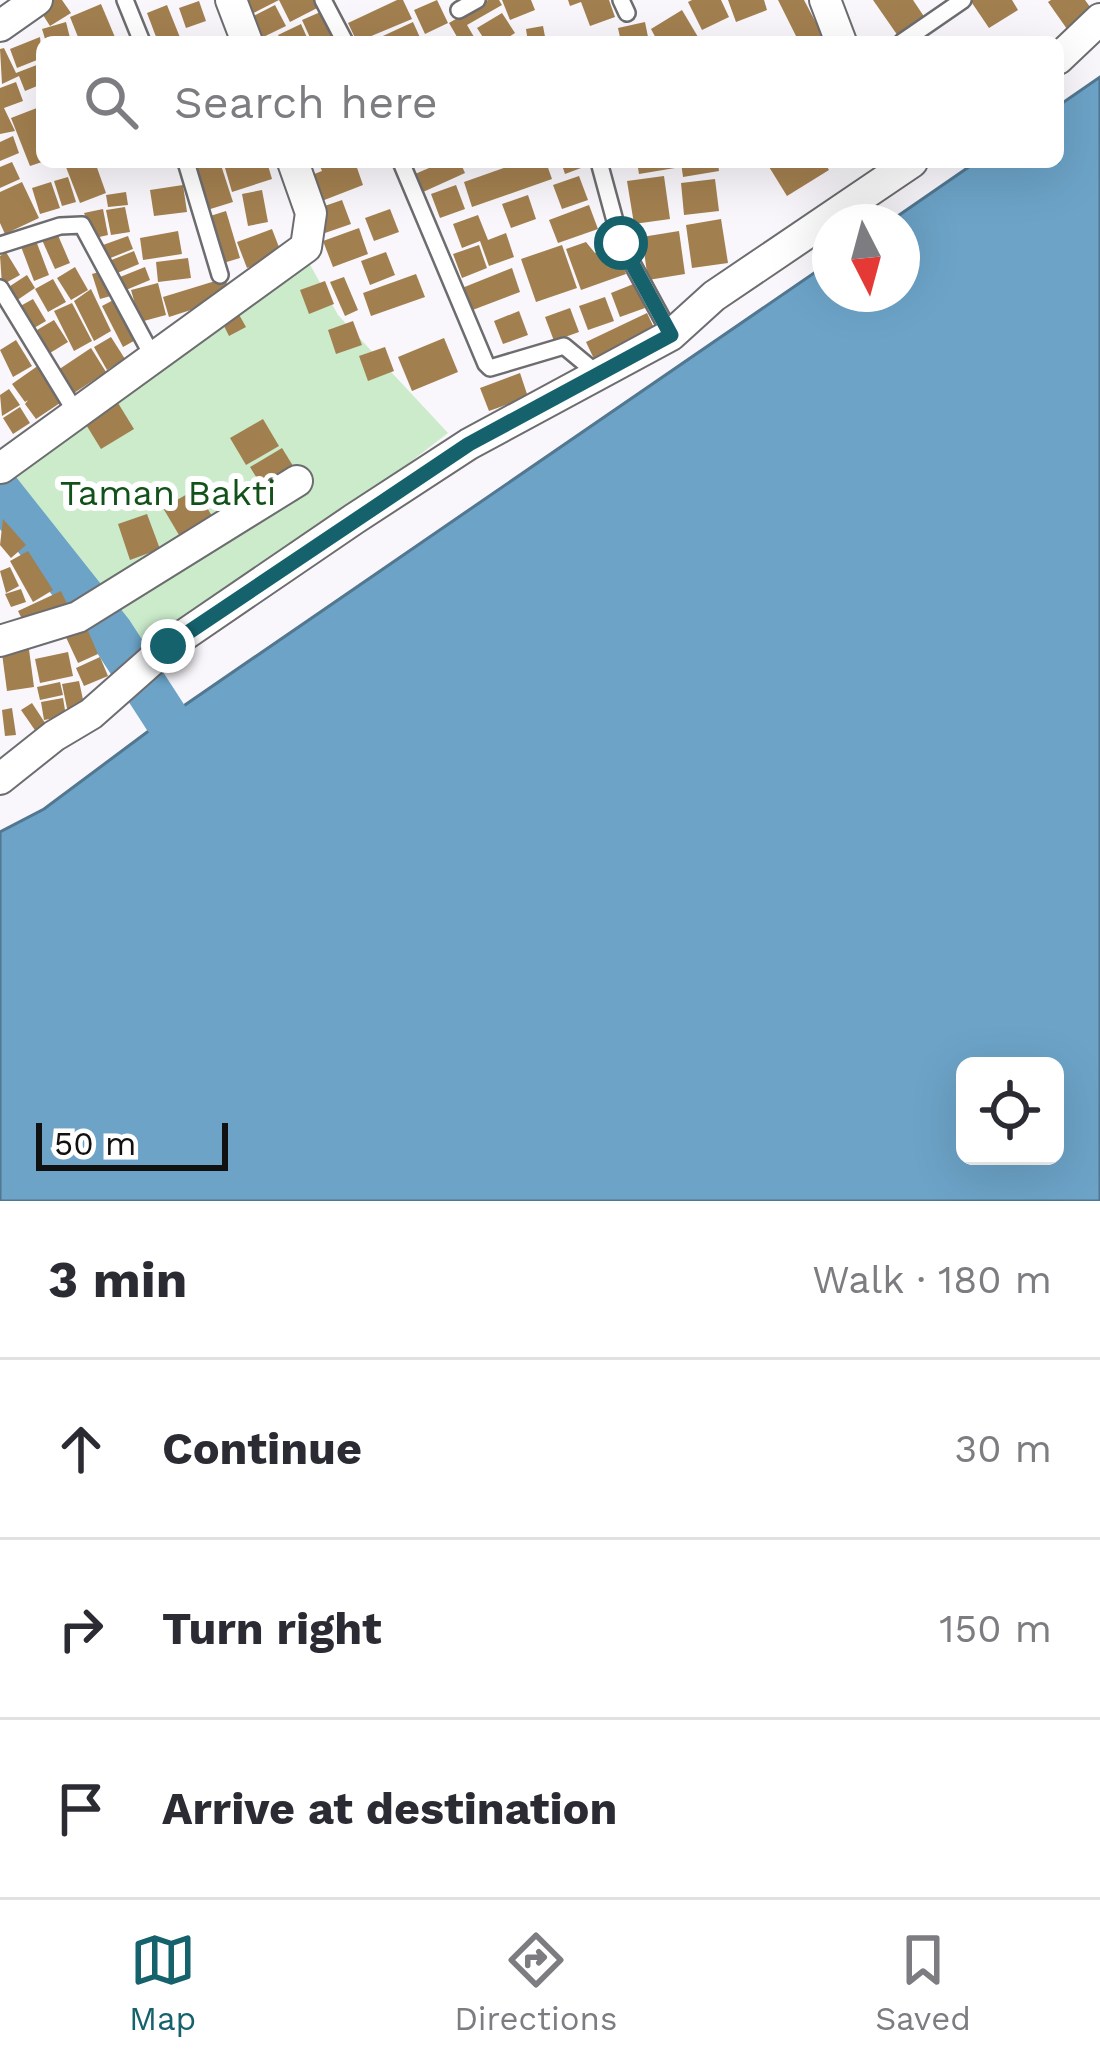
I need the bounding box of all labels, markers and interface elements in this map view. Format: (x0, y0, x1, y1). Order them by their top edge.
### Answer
search box (36, 36, 1064, 168)
icon: search (78, 69, 144, 135)
text: Search here (174, 76, 438, 129)
north arrow (812, 204, 920, 312)
route start (594, 216, 648, 270)
park label: Taman Bakti (60, 472, 276, 514)
route end (141, 619, 195, 673)
map controls (956, 1057, 1064, 1165)
button: locate (956, 1057, 1064, 1165)
scale bar (36, 1117, 228, 1170)
text: 50 m (54, 1124, 136, 1163)
text: 3 min (48, 1250, 187, 1309)
text: Walk · 180 m (812, 1257, 1052, 1302)
icon: ahead (48, 1416, 114, 1482)
text: Continue (162, 1422, 362, 1475)
text: 30 m (955, 1426, 1052, 1471)
icon: right (48, 1596, 114, 1662)
text: Turn right (162, 1602, 382, 1655)
text: 150 m (939, 1606, 1052, 1651)
icon: arrive (48, 1776, 114, 1842)
text: Arrive at destination (162, 1782, 617, 1835)
tab: Map (129, 1927, 196, 2038)
tab: Directions (454, 1927, 617, 2038)
tab: Saved (875, 1927, 971, 2038)

